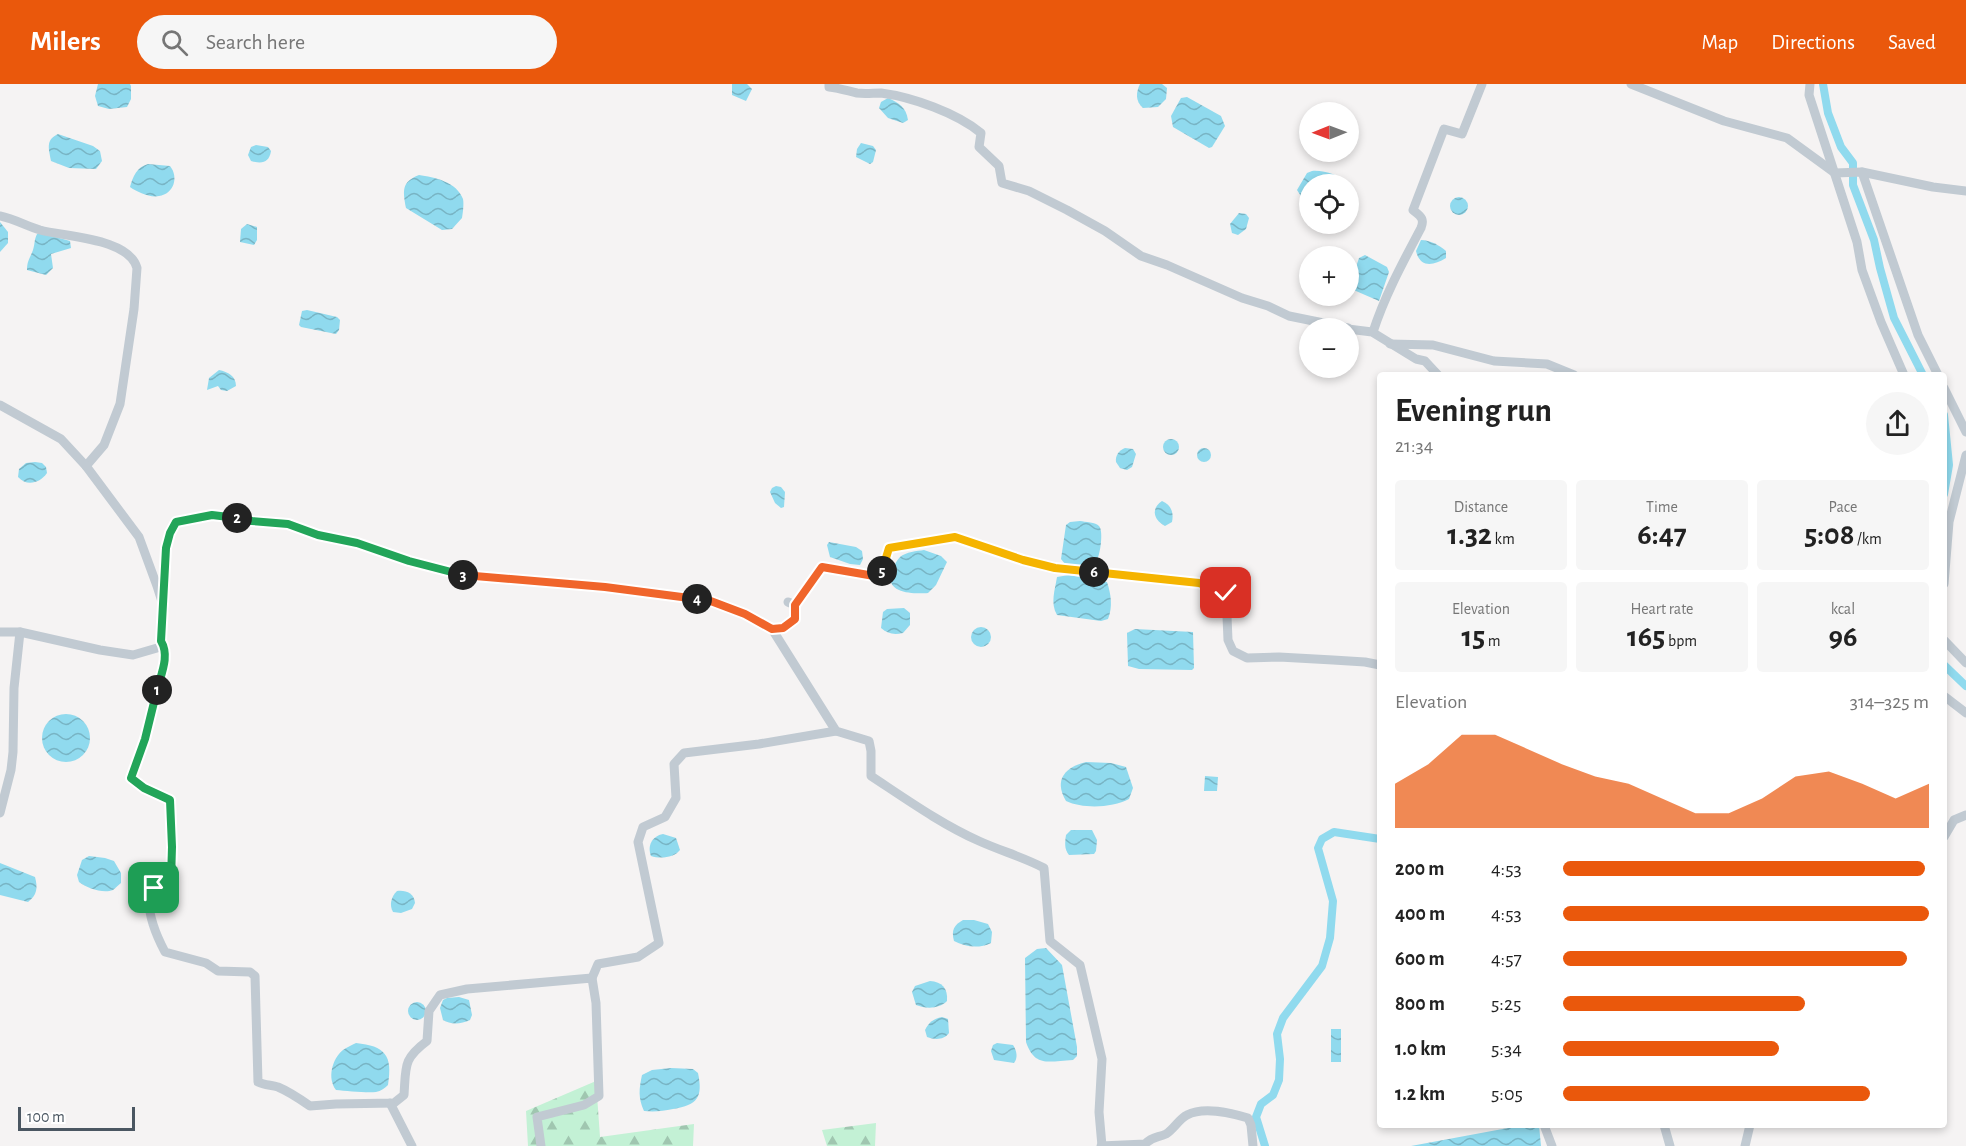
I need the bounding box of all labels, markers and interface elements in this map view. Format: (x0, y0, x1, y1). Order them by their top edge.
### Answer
search box (137, 15, 557, 69)
icon: search (158, 26, 191, 59)
text: Milers (30, 28, 101, 56)
text: Search here (206, 31, 305, 53)
text: Map (1702, 32, 1738, 53)
text: Directions (1771, 32, 1855, 53)
text: Saved (1888, 32, 1936, 53)
north arrow (1299, 102, 1359, 162)
map controls (1299, 102, 1359, 378)
button: locate (1299, 174, 1359, 234)
button: + (1299, 246, 1359, 306)
button: − (1299, 318, 1359, 378)
button: share (1866, 392, 1929, 455)
text: Evening run (1395, 395, 1552, 428)
text: 21:34 (1395, 436, 1433, 456)
text: Distance (1454, 499, 1508, 515)
text: Time (1646, 499, 1678, 515)
text: Pace (1829, 499, 1857, 515)
pin: 2 (222, 503, 252, 533)
text: 2 (233, 510, 241, 526)
text: 1.32 (1447, 520, 1492, 550)
text: 6:47 (1637, 520, 1687, 550)
text: 5:08 (1804, 520, 1854, 550)
text: km (1492, 531, 1515, 547)
text: /km (1854, 531, 1882, 547)
pin: 5 (867, 556, 897, 586)
pin: 6 (1079, 557, 1109, 587)
pin: 3 (448, 560, 478, 590)
text: 5 (879, 563, 885, 579)
text: 6 (1090, 564, 1098, 580)
text: 3 (460, 567, 466, 583)
pin (1200, 567, 1251, 618)
icon: check (1209, 576, 1242, 609)
pin: 4 (682, 584, 712, 614)
text: 4 (693, 591, 701, 607)
text: Elevation (1452, 601, 1510, 617)
text: Heart rate (1631, 601, 1693, 617)
text: kcal (1831, 601, 1855, 617)
text: 15 (1461, 622, 1485, 652)
text: 165 (1627, 622, 1665, 652)
text: 96 (1829, 622, 1857, 652)
text: m (1485, 633, 1501, 649)
text: bpm (1665, 633, 1697, 649)
pin: 1 (142, 675, 172, 705)
text: 1 (154, 682, 160, 698)
text: Elevation (1395, 692, 1467, 712)
text: 314–325 m (1850, 692, 1929, 712)
text: 200 m (1395, 859, 1444, 879)
text: 4:53 (1491, 859, 1522, 879)
pin (128, 862, 179, 913)
icon: arrive (137, 871, 170, 904)
text: 400 m (1395, 904, 1445, 924)
text: 4:53 (1491, 904, 1522, 924)
text: 600 m (1395, 949, 1445, 969)
text: 4:57 (1491, 949, 1522, 969)
text: 800 m (1395, 994, 1445, 1014)
text: 5:25 (1491, 994, 1521, 1014)
text: 1.0 km (1395, 1039, 1446, 1059)
text: 5:34 (1491, 1039, 1522, 1059)
text: 1.2 km (1395, 1084, 1445, 1104)
text: 5:05 (1491, 1084, 1523, 1104)
scale bar (18, 1104, 135, 1132)
text: 100 m (27, 1109, 65, 1125)

